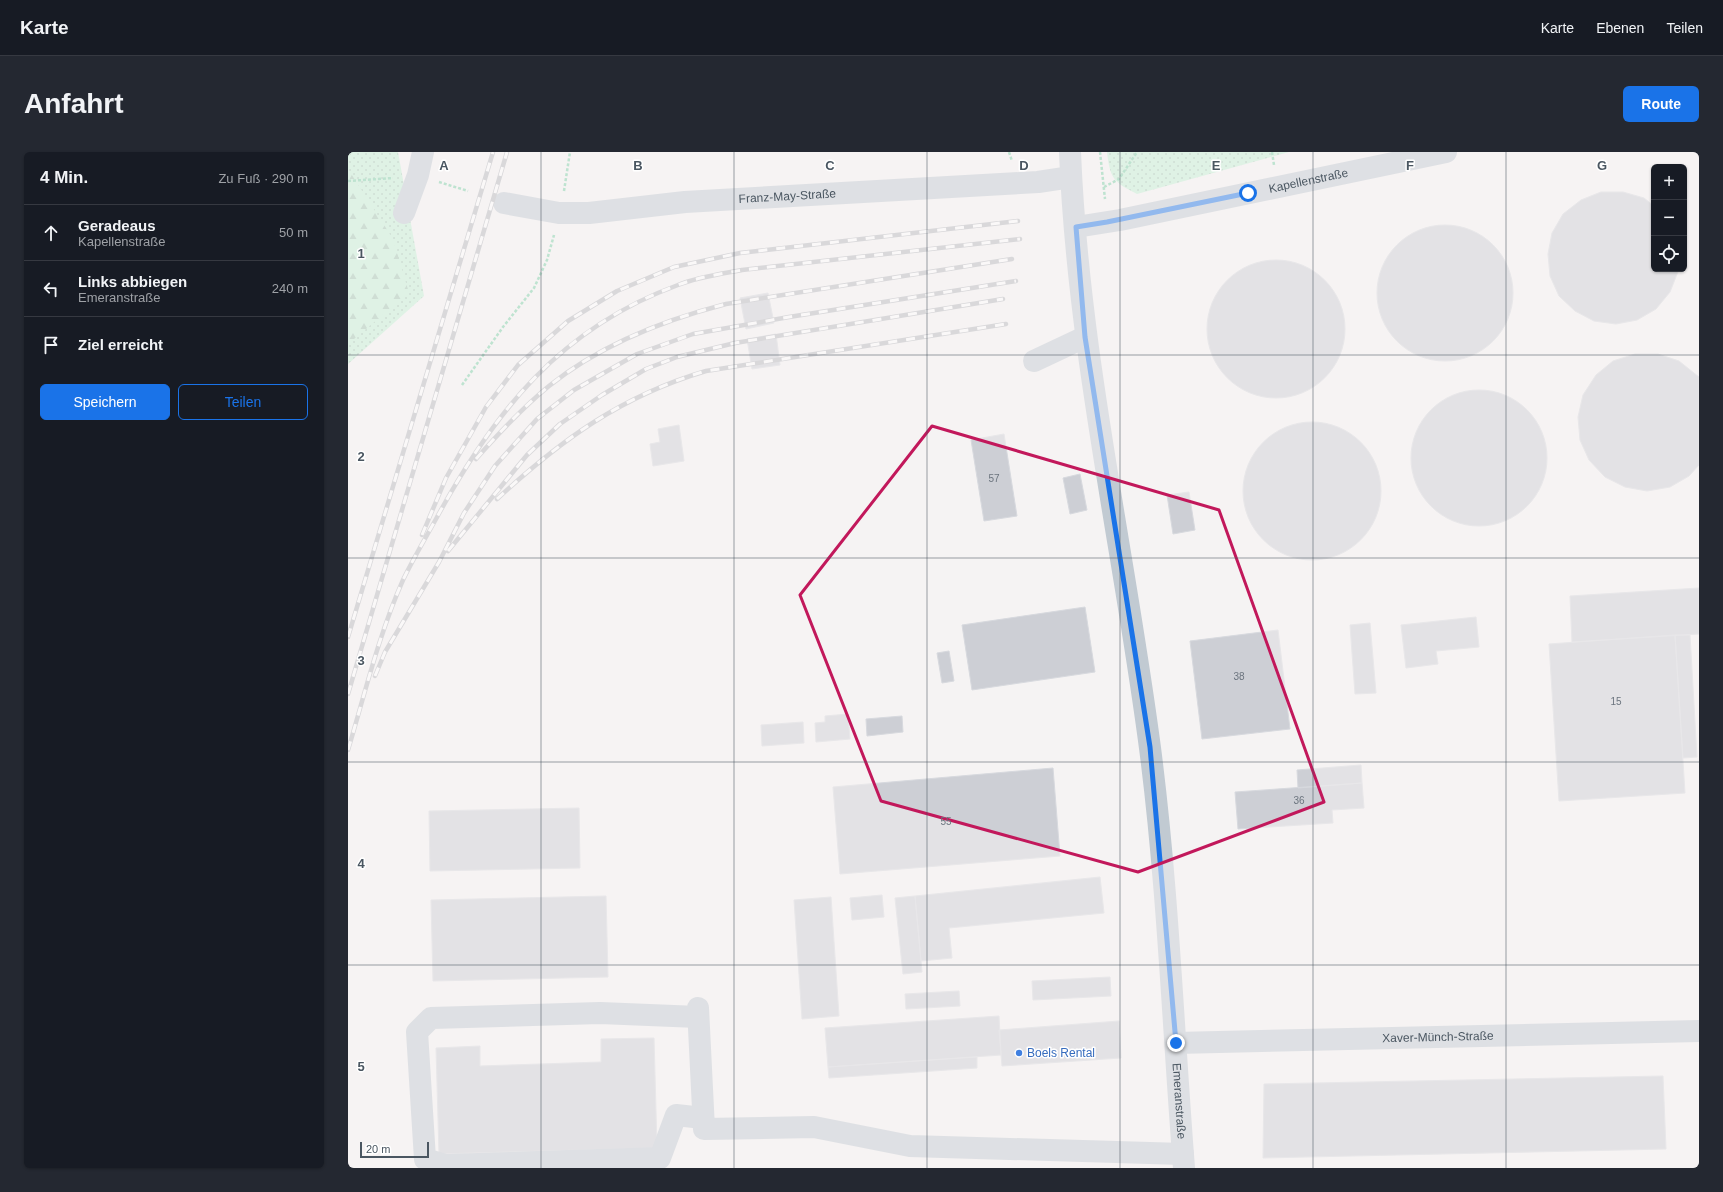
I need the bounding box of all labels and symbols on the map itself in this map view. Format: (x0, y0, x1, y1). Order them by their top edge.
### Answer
text: A (439, 158, 449, 173)
text: B (633, 158, 643, 173)
text: C (825, 158, 835, 173)
text: D (1019, 158, 1029, 173)
text: E (1212, 158, 1221, 173)
text: F (1406, 158, 1414, 173)
text: G (1597, 158, 1607, 173)
street label: Kapellenstraße (1267, 166, 1350, 196)
route start (1239, 184, 1257, 202)
street label: Franz-May-Straße (738, 186, 837, 206)
text: 1 (357, 246, 365, 261)
text: 2 (357, 449, 365, 464)
house number: 57 (988, 473, 1000, 484)
text: 3 (357, 653, 365, 668)
house number: 38 (1233, 671, 1245, 682)
house number: 15 (1610, 696, 1622, 707)
house number: 36 (1293, 795, 1305, 806)
house number: 55 (940, 816, 952, 827)
text: 4 (357, 856, 365, 871)
street label: Xaver-Münch-Straße (1382, 1029, 1494, 1045)
route end (1167, 1034, 1185, 1052)
place label: Boels Rental (1027, 1046, 1095, 1060)
marker: Boels Rental (1014, 1048, 1024, 1058)
text: 5 (357, 1059, 365, 1074)
street label: Emeranstraße (1170, 1063, 1189, 1140)
scale bar (360, 1140, 429, 1159)

